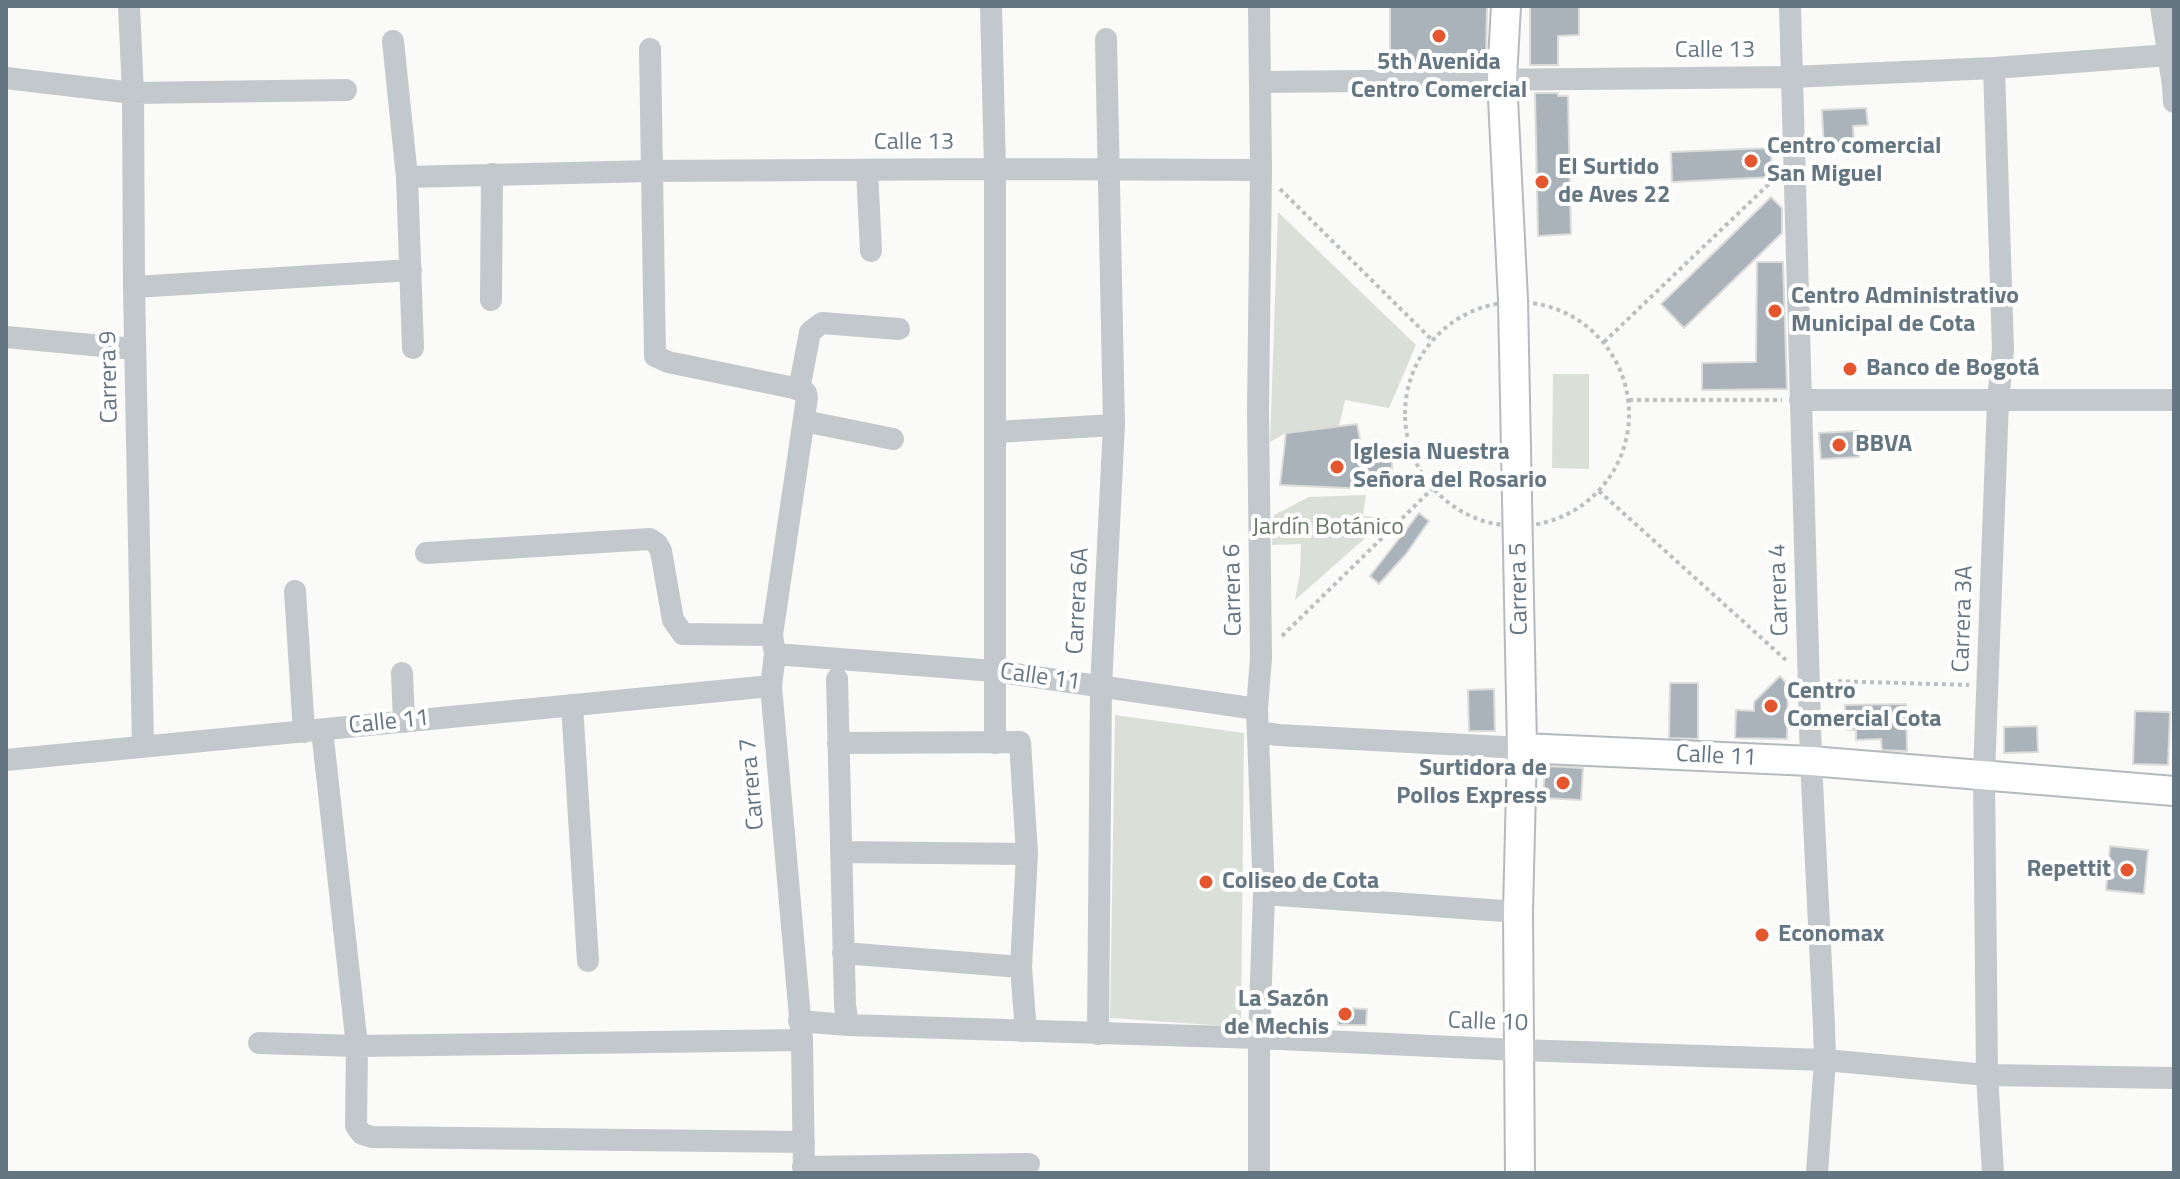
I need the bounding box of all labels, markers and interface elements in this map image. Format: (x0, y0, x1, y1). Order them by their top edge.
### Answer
marker: 5th Avenida Centro Comercial (1430, 27, 1448, 45)
street label: Calle 13 (1675, 37, 1755, 65)
place label: 5th Avenida Centro Comercial (1351, 49, 1527, 105)
street label: Calle 13 (874, 129, 954, 157)
place label: Centro comercial San Miguel (1767, 133, 1941, 189)
marker: Centro comercial San Miguel (1742, 152, 1760, 170)
place label: El Surtido de Aves 22 (1558, 154, 1670, 210)
marker: El Surtido de Aves 22 (1533, 173, 1551, 191)
place label: Centro Administrativo Municipal de Cota (1791, 283, 2019, 339)
marker: Centro Administrativo Municipal de Cota (1766, 302, 1784, 320)
street label: Carrera 9 (95, 330, 125, 424)
place label: Banco de Bogotá (1866, 355, 2039, 383)
marker: Banco de Bogotá (1841, 360, 1859, 378)
place label: BBVA (1855, 431, 1912, 459)
marker: BBVA (1830, 436, 1848, 454)
place label: Iglesia Nuestra Señora del Rosario (1353, 439, 1547, 495)
marker: Iglesia Nuestra Señora del Rosario (1328, 458, 1346, 476)
park label: Jardín Botánico (1252, 514, 1404, 542)
street label: Carrera 5 (1505, 542, 1535, 636)
street label: Carrera 6 (1219, 543, 1249, 637)
street label: Carrera 4 (1764, 543, 1796, 637)
street label: Carrera 6A (1062, 547, 1096, 655)
street label: Carrera 3A (1948, 565, 1980, 673)
street label: Calle 11 (998, 658, 1082, 698)
place label: Centro Comercial Cota (1787, 678, 1941, 734)
marker: Centro Comercial Cota (1762, 697, 1780, 715)
street label: Calle 11 (347, 704, 431, 742)
street label: Carrera 7 (735, 737, 771, 831)
street label: Calle 11 (1675, 741, 1757, 773)
place label: Surtidora de Pollos Express (1396, 755, 1547, 811)
marker: Surtidora de Pollos Express (1554, 774, 1572, 792)
place label: Repettit (2026, 856, 2111, 884)
marker: Repettit (2118, 861, 2136, 879)
place label: Coliseo de Cota (1222, 868, 1379, 896)
marker: Coliseo de Cota (1197, 873, 1215, 891)
place label: Economax (1778, 921, 1884, 949)
marker: Economax (1753, 926, 1771, 944)
place label: La Sazón de Mechis (1224, 986, 1329, 1042)
marker: La Sazón de Mechis (1336, 1005, 1354, 1023)
street label: Calle 10 (1447, 1007, 1529, 1039)

